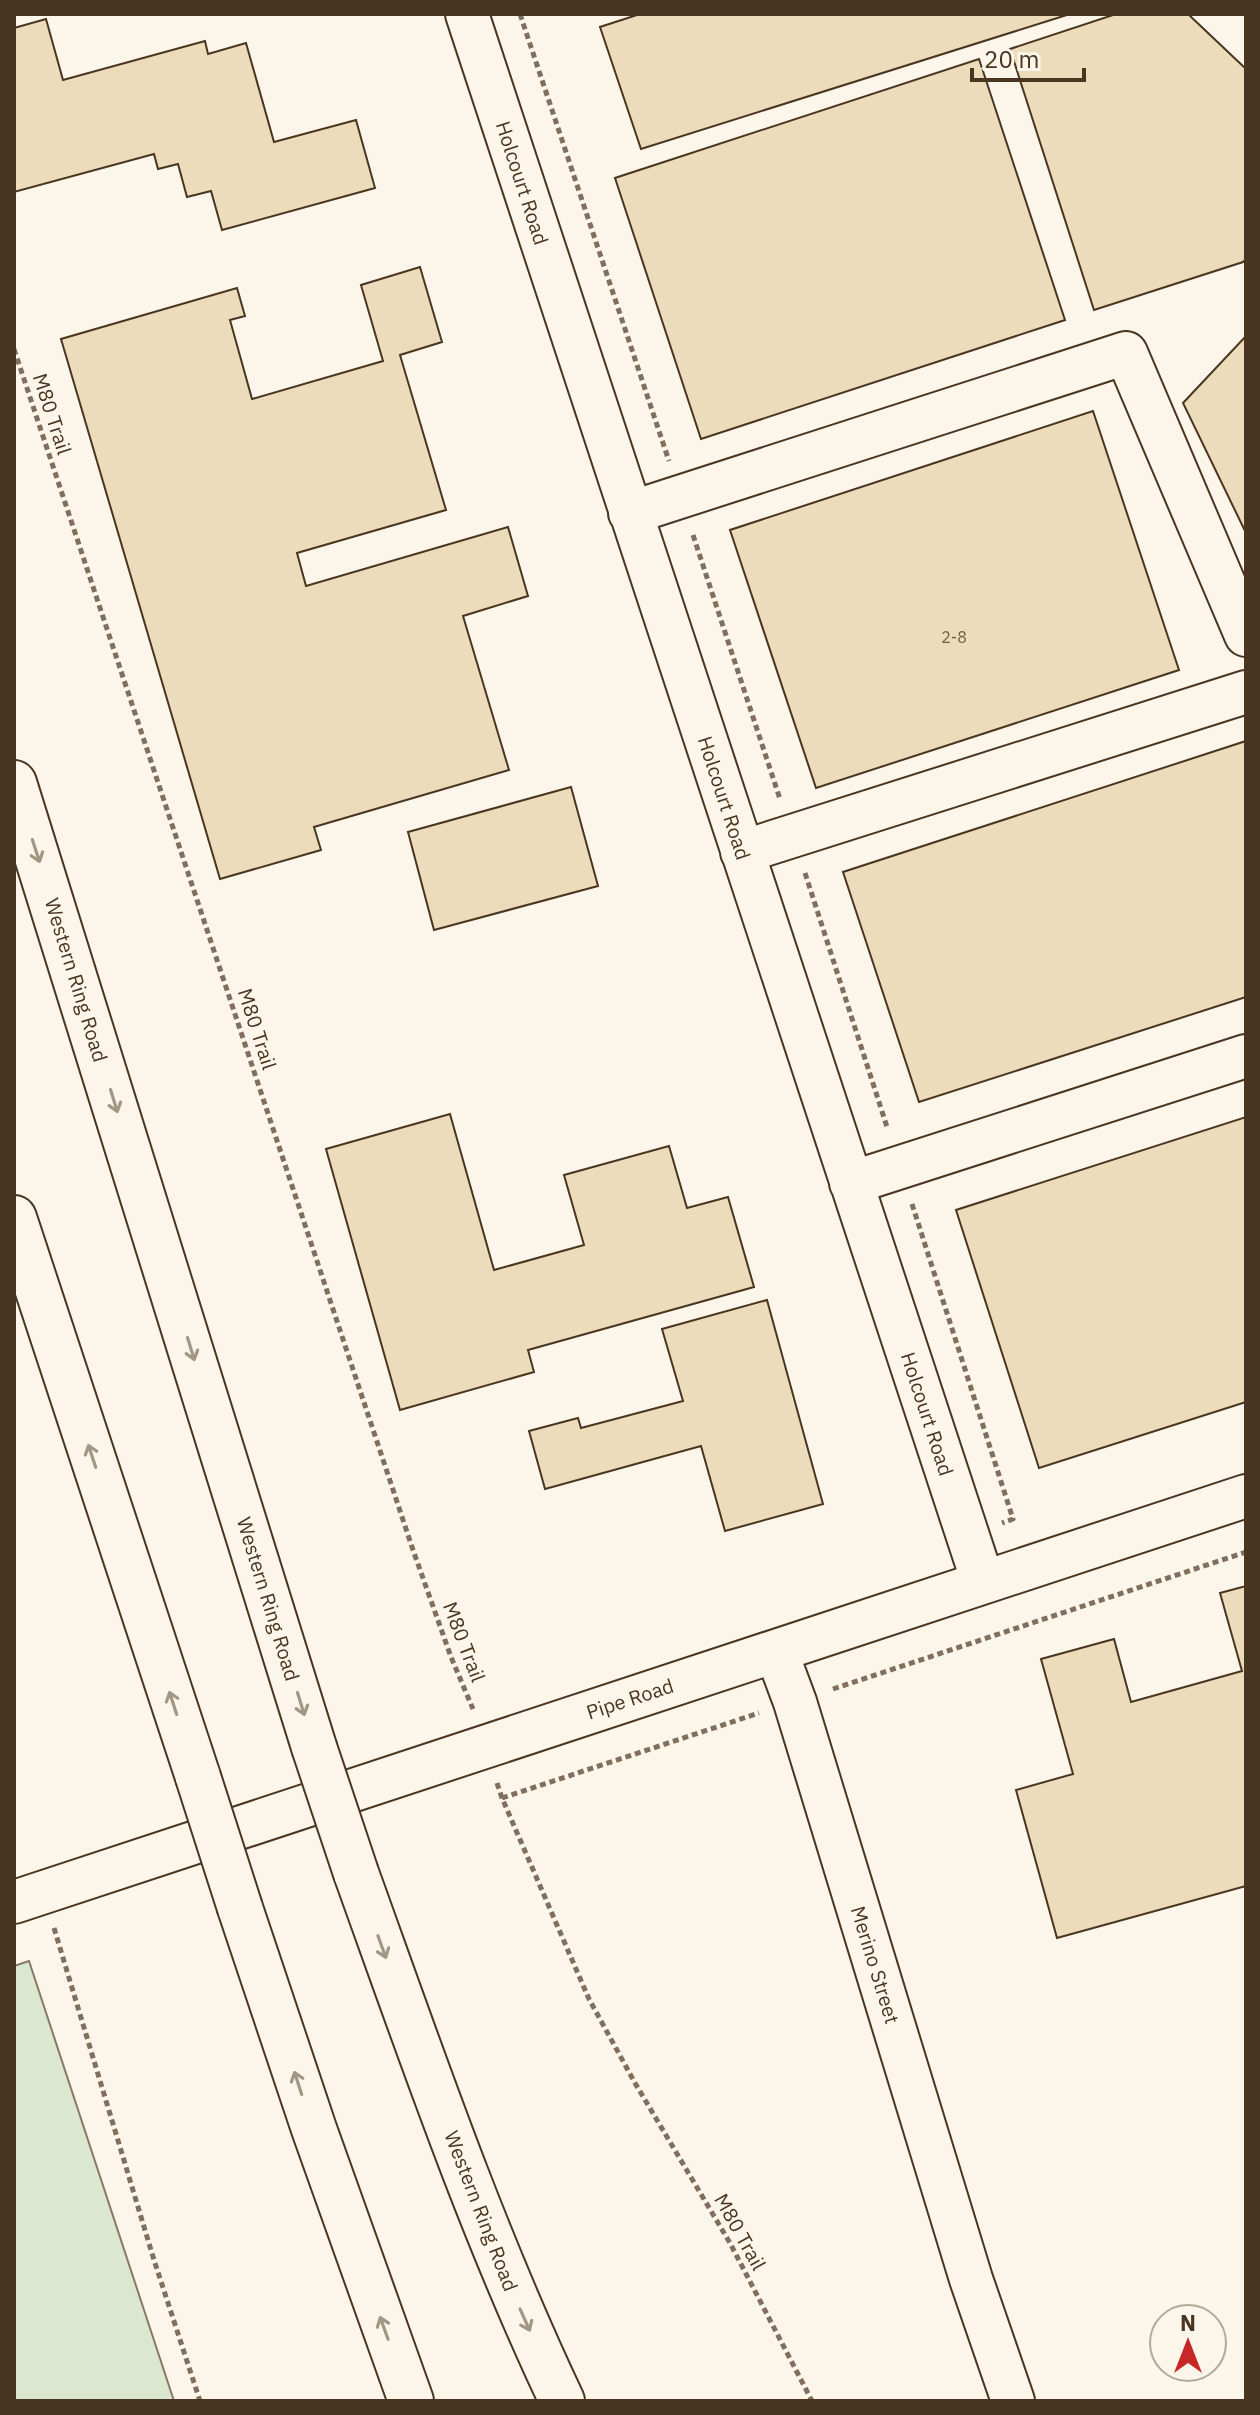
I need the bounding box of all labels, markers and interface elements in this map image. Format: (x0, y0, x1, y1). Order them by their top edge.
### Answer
scale bar (972, 32, 1084, 82)
text: 20 m (984, 43, 1039, 75)
street label: Holcourt Road (490, 118, 555, 248)
street label: M80 Trail (27, 370, 78, 458)
house number: 2-8 (941, 627, 967, 647)
street label: Holcourt Road (692, 733, 757, 863)
one-way arrow (29, 838, 44, 863)
street label: Western Ring Road (39, 895, 114, 1065)
street label: M80 Trail (232, 985, 283, 1073)
one-way arrow (107, 1088, 122, 1113)
one-way arrow (184, 1336, 199, 1361)
street label: Holcourt Road (895, 1349, 960, 1479)
one-way arrow (84, 1444, 99, 1469)
street label: Western Ring Road (231, 1514, 306, 1684)
street label: M80 Trail (437, 1598, 492, 1686)
street label: Pipe Road (583, 1672, 677, 1725)
one-way arrow (165, 1691, 180, 1716)
one-way arrow (294, 1691, 309, 1717)
street label: Merino Street (845, 1903, 906, 2027)
one-way arrow (376, 1934, 391, 1959)
one-way arrow (290, 2070, 305, 2095)
street label: Western Ring Road (438, 2127, 525, 2295)
street label: M80 Trail (708, 2189, 773, 2275)
north arrow (1148, 2303, 1228, 2383)
one-way arrow (518, 2308, 533, 2332)
text: N (1180, 2308, 1196, 2337)
one-way arrow (376, 2316, 390, 2341)

